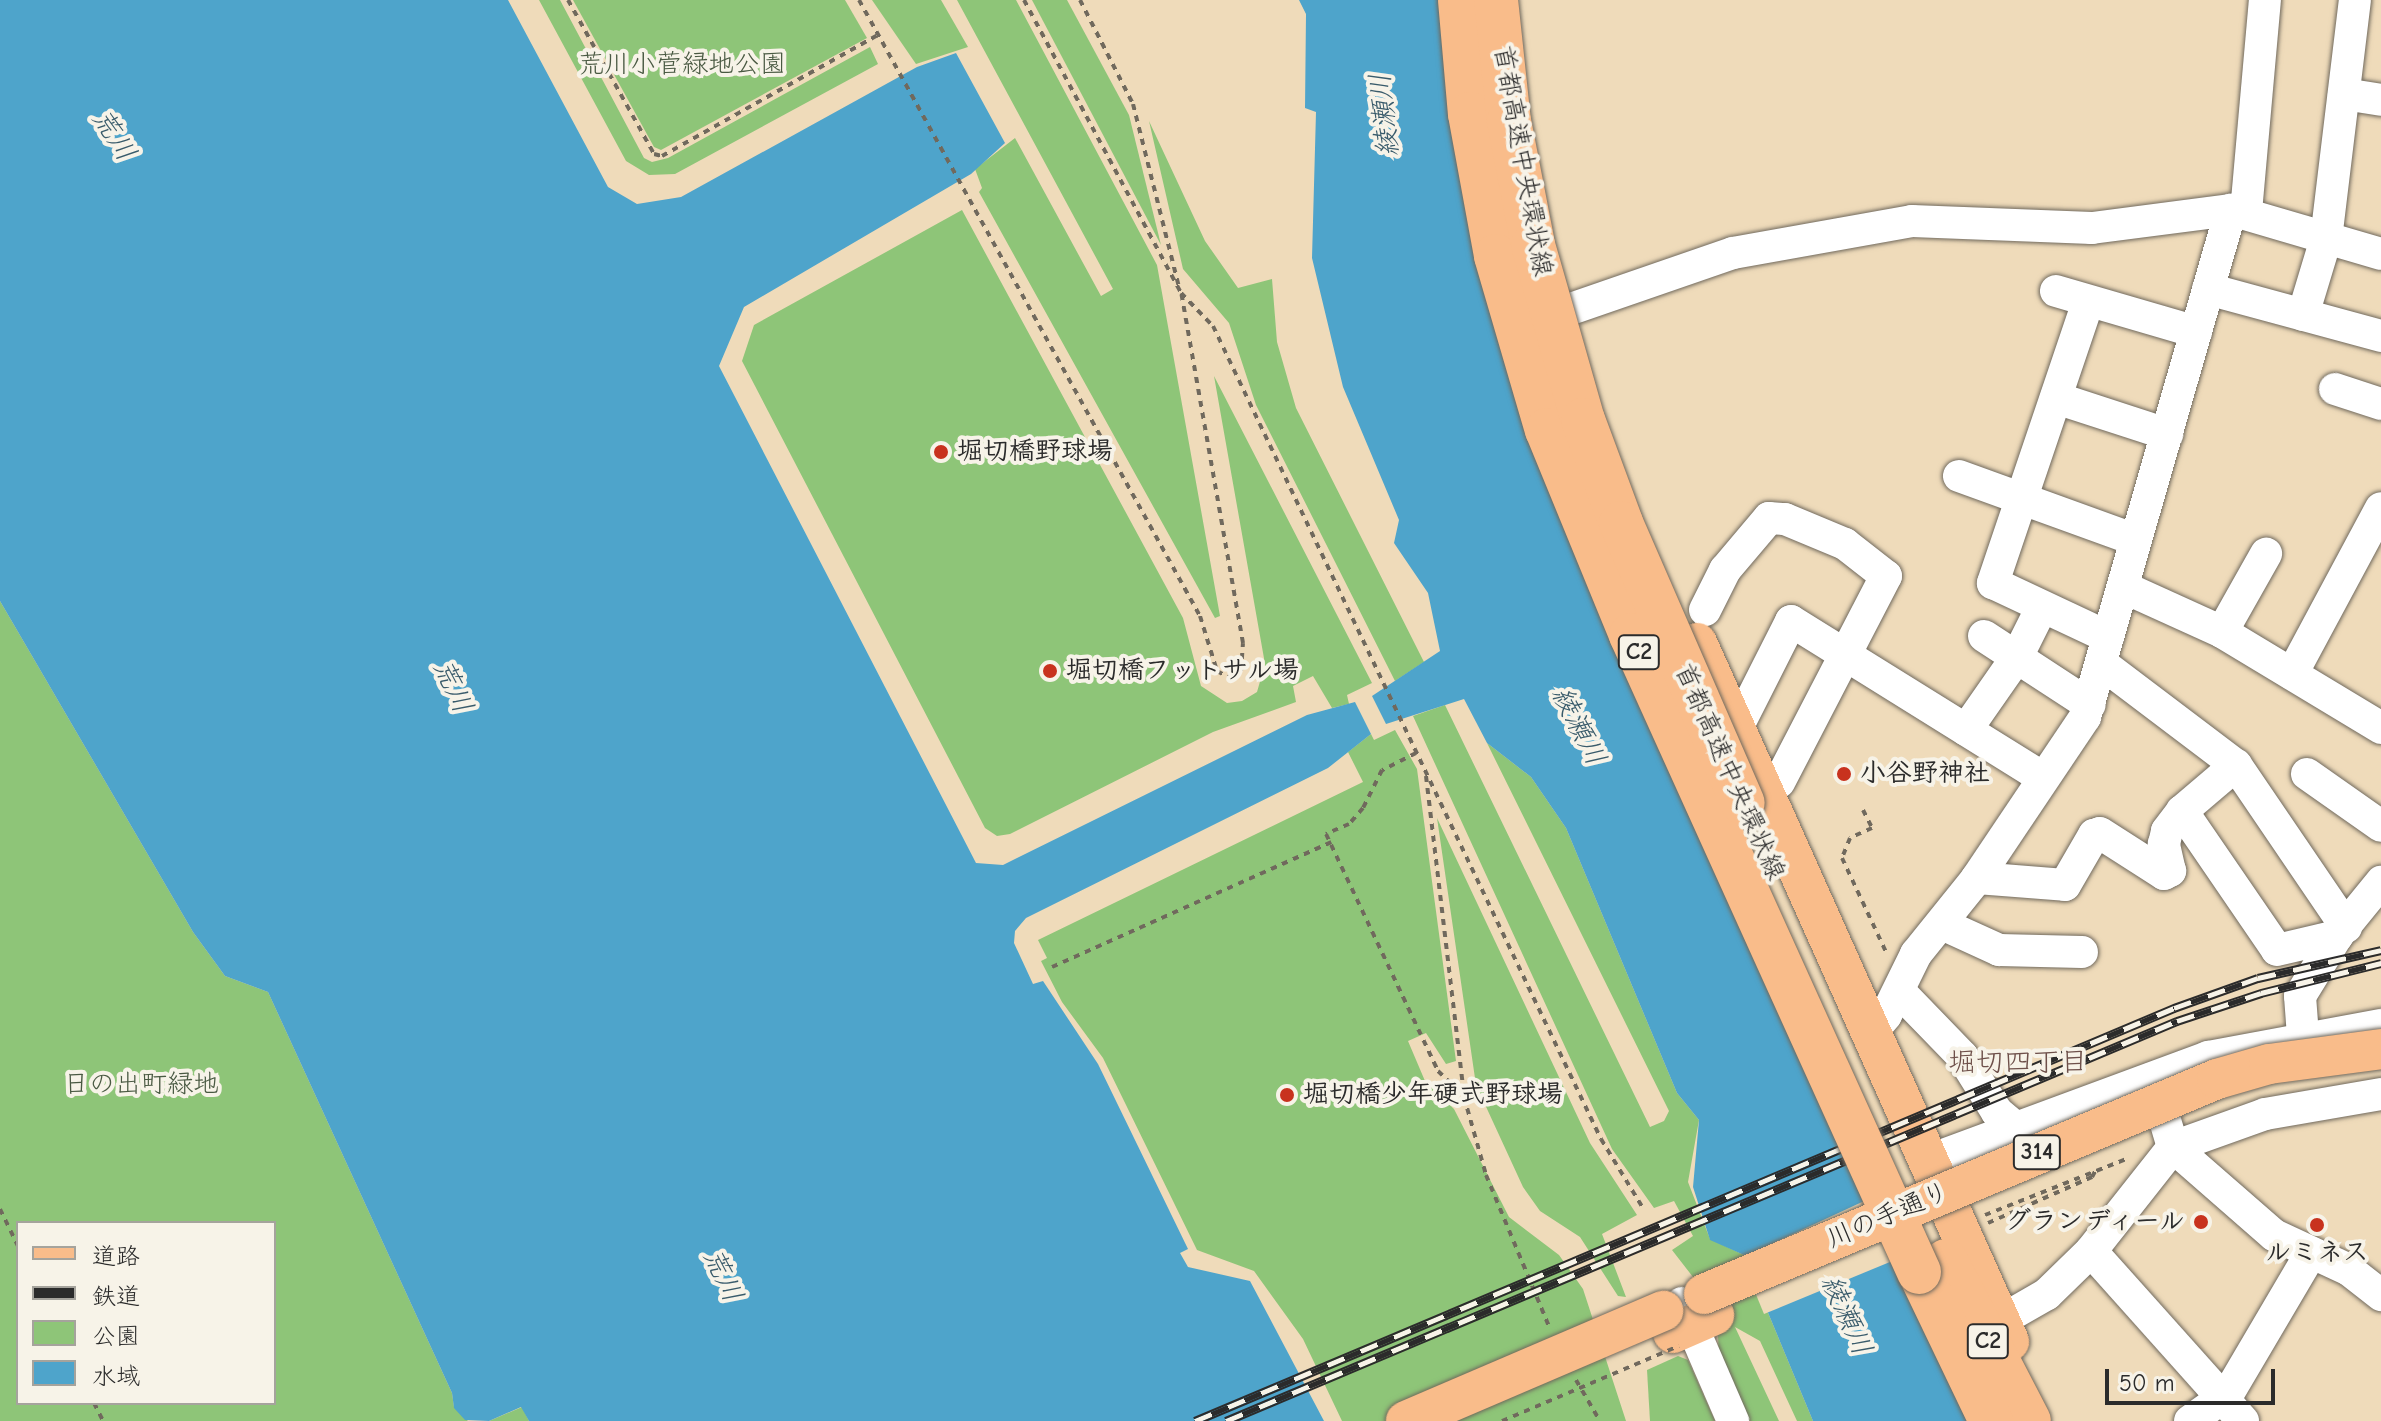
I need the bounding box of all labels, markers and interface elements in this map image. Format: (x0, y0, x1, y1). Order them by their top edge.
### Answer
street label: 首都高速中央環状線 (1486, 43, 1558, 279)
park label: 荒川小菅緑地公園 (578, 49, 786, 81)
water label: 綾瀬川 (1363, 71, 1405, 159)
water label: 荒川 (85, 102, 143, 168)
place label: 堀切橋野球場 (957, 436, 1113, 468)
marker: 堀切橋野球場 (932, 443, 950, 461)
road number: C2 (1617, 632, 1661, 672)
water label: 荒川 (426, 654, 480, 718)
place label: 堀切橋フットサル場 (1066, 655, 1300, 687)
street label: 首都高速中央環状線 (1667, 659, 1791, 885)
marker: 堀切橋フットサル場 (1041, 662, 1059, 680)
water label: 綾瀬川 (1545, 681, 1613, 771)
place label: 小谷野神社 (1860, 758, 1990, 790)
marker: 小谷野神社 (1835, 765, 1853, 783)
district label: 堀切四丁目 (1948, 1045, 2088, 1079)
park label: 日の出町緑地 (63, 1069, 219, 1101)
place label: 堀切橋少年硬式野球場 (1303, 1079, 1563, 1111)
marker: 堀切橋少年硬式野球場 (1278, 1086, 1296, 1104)
road number: 314 (2011, 1132, 2063, 1172)
street label: 川の手通り (1822, 1176, 1954, 1256)
place label: グランディール (2003, 1206, 2185, 1238)
marker: グランディール (2192, 1213, 2210, 1231)
marker: ルミネス (2308, 1216, 2326, 1234)
legend (16, 1221, 276, 1405)
place label: ルミネス (2265, 1237, 2369, 1269)
text: 道路 (92, 1242, 140, 1270)
water label: 荒川 (696, 1243, 750, 1307)
water label: 綾瀬川 (1815, 1270, 1879, 1360)
text: 鉄道 (92, 1282, 140, 1310)
road number: C2 (1966, 1321, 2010, 1361)
text: 公園 (92, 1322, 140, 1350)
scale bar (2109, 1353, 2279, 1403)
text: 水域 (92, 1362, 140, 1390)
text: 50 m (2119, 1369, 2175, 1397)

